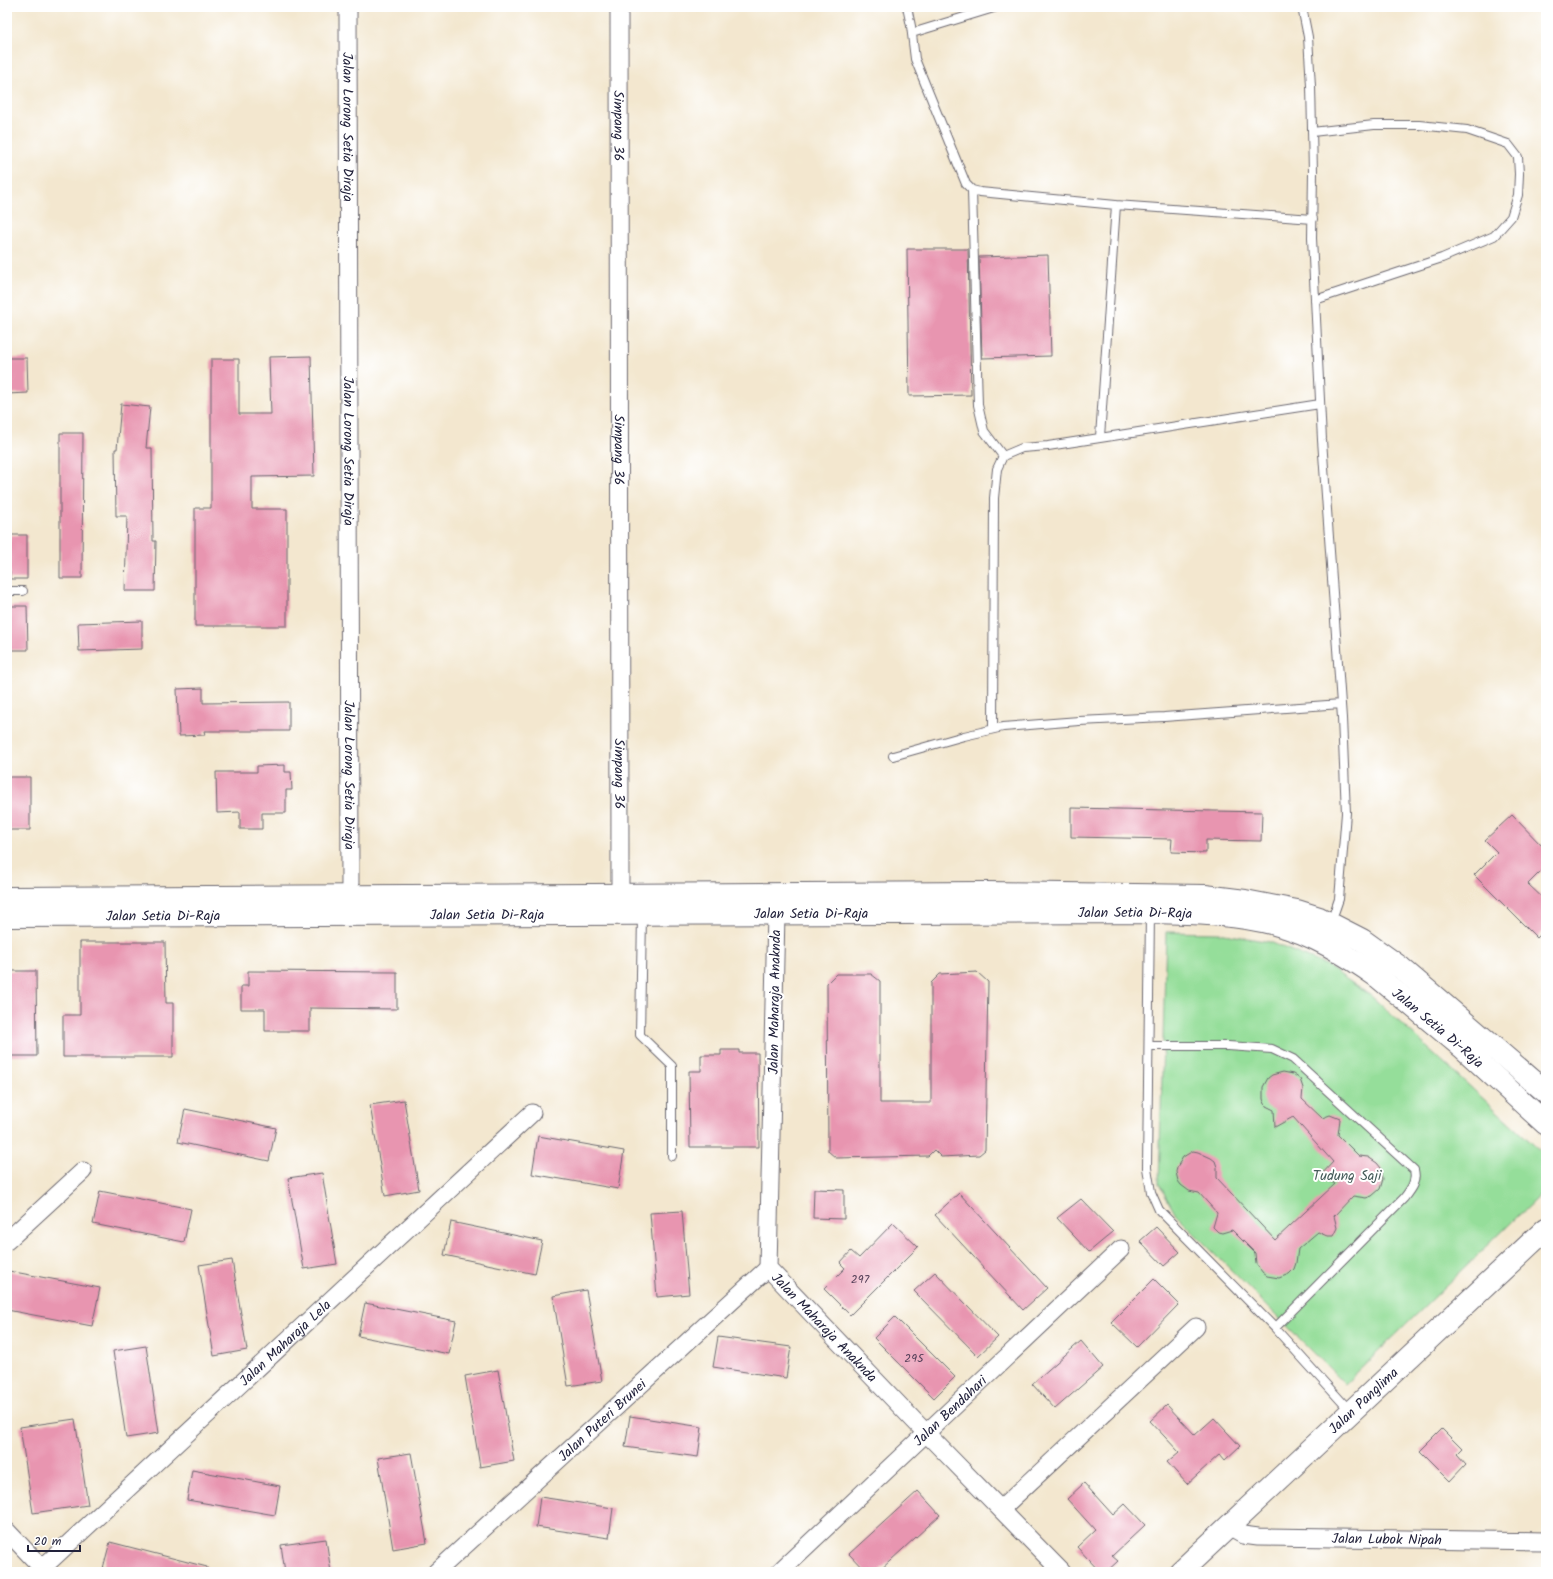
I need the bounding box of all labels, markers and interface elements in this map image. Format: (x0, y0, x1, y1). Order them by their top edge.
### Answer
street label: Jalan Lorong Setia Diraja (336, 52, 358, 202)
street label: Simpang 36 (607, 91, 629, 161)
street label: Jalan Lorong Setia Diraja (337, 376, 359, 526)
street label: Simpang 36 (607, 415, 630, 485)
street label: Jalan Lorong Setia Diraja (338, 700, 360, 850)
street label: Simpang 36 (608, 739, 630, 809)
street label: Jalan Setia Di-Raja (1078, 902, 1193, 925)
street label: Jalan Setia Di-Raja (754, 903, 868, 925)
street label: Jalan Setia Di-Raja (430, 904, 544, 927)
street label: Jalan Setia Di-Raja (106, 905, 220, 928)
street label: Jalan Maharaja Anaknda (763, 929, 787, 1075)
street label: Jalan Setia Di-Raja (1387, 983, 1488, 1074)
park label: Tudung Saji (1313, 1165, 1382, 1187)
street label: Jalan Maharaja Anaknda (766, 1268, 882, 1388)
house number: 297 (851, 1270, 870, 1289)
street label: Jalan Maharaja Lela (235, 1295, 337, 1392)
house number: 295 (904, 1349, 925, 1368)
street label: Jalan Panglima (1324, 1363, 1404, 1440)
street label: Jalan Bendahari (909, 1370, 993, 1452)
street label: Jalan Puteri Brunei (553, 1374, 652, 1467)
scale bar (28, 1527, 80, 1553)
street label: Jalan Lubok Nipah (1331, 1528, 1442, 1552)
text: 20 m (34, 1532, 62, 1551)

